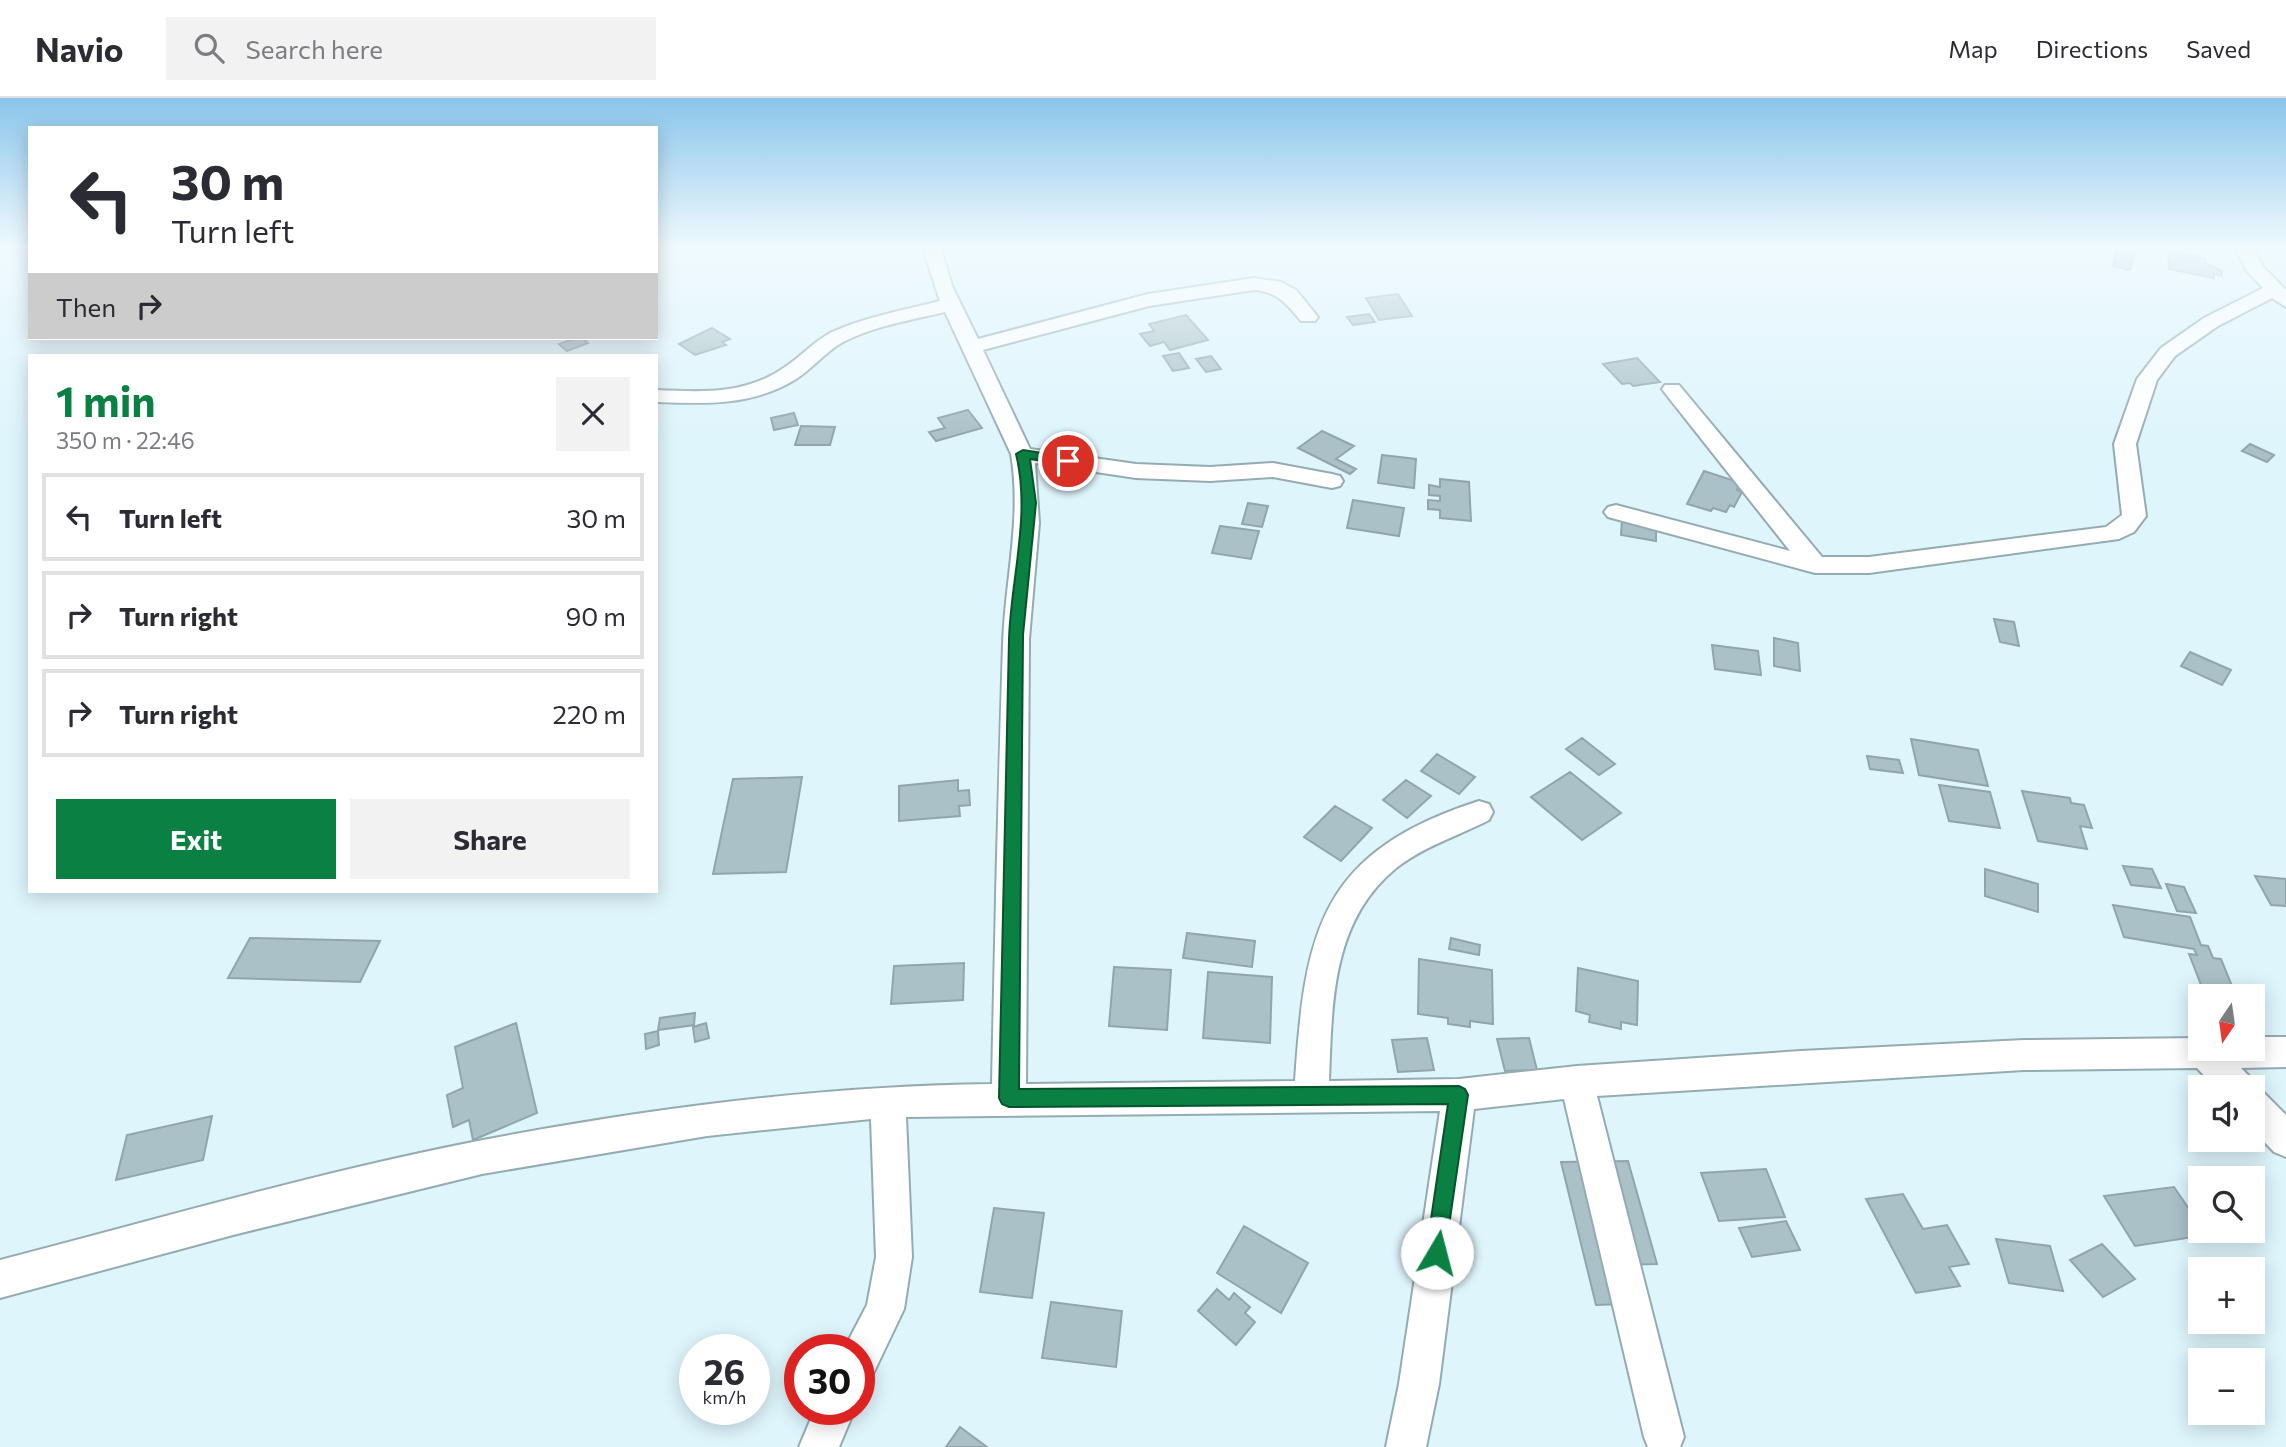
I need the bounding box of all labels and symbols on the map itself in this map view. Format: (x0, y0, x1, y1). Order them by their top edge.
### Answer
pin (1038, 431, 1098, 491)
north arrow (2188, 984, 2264, 1060)
position arrow (1400, 1216, 1474, 1290)
speed limit sign: 30 (784, 1334, 875, 1425)

